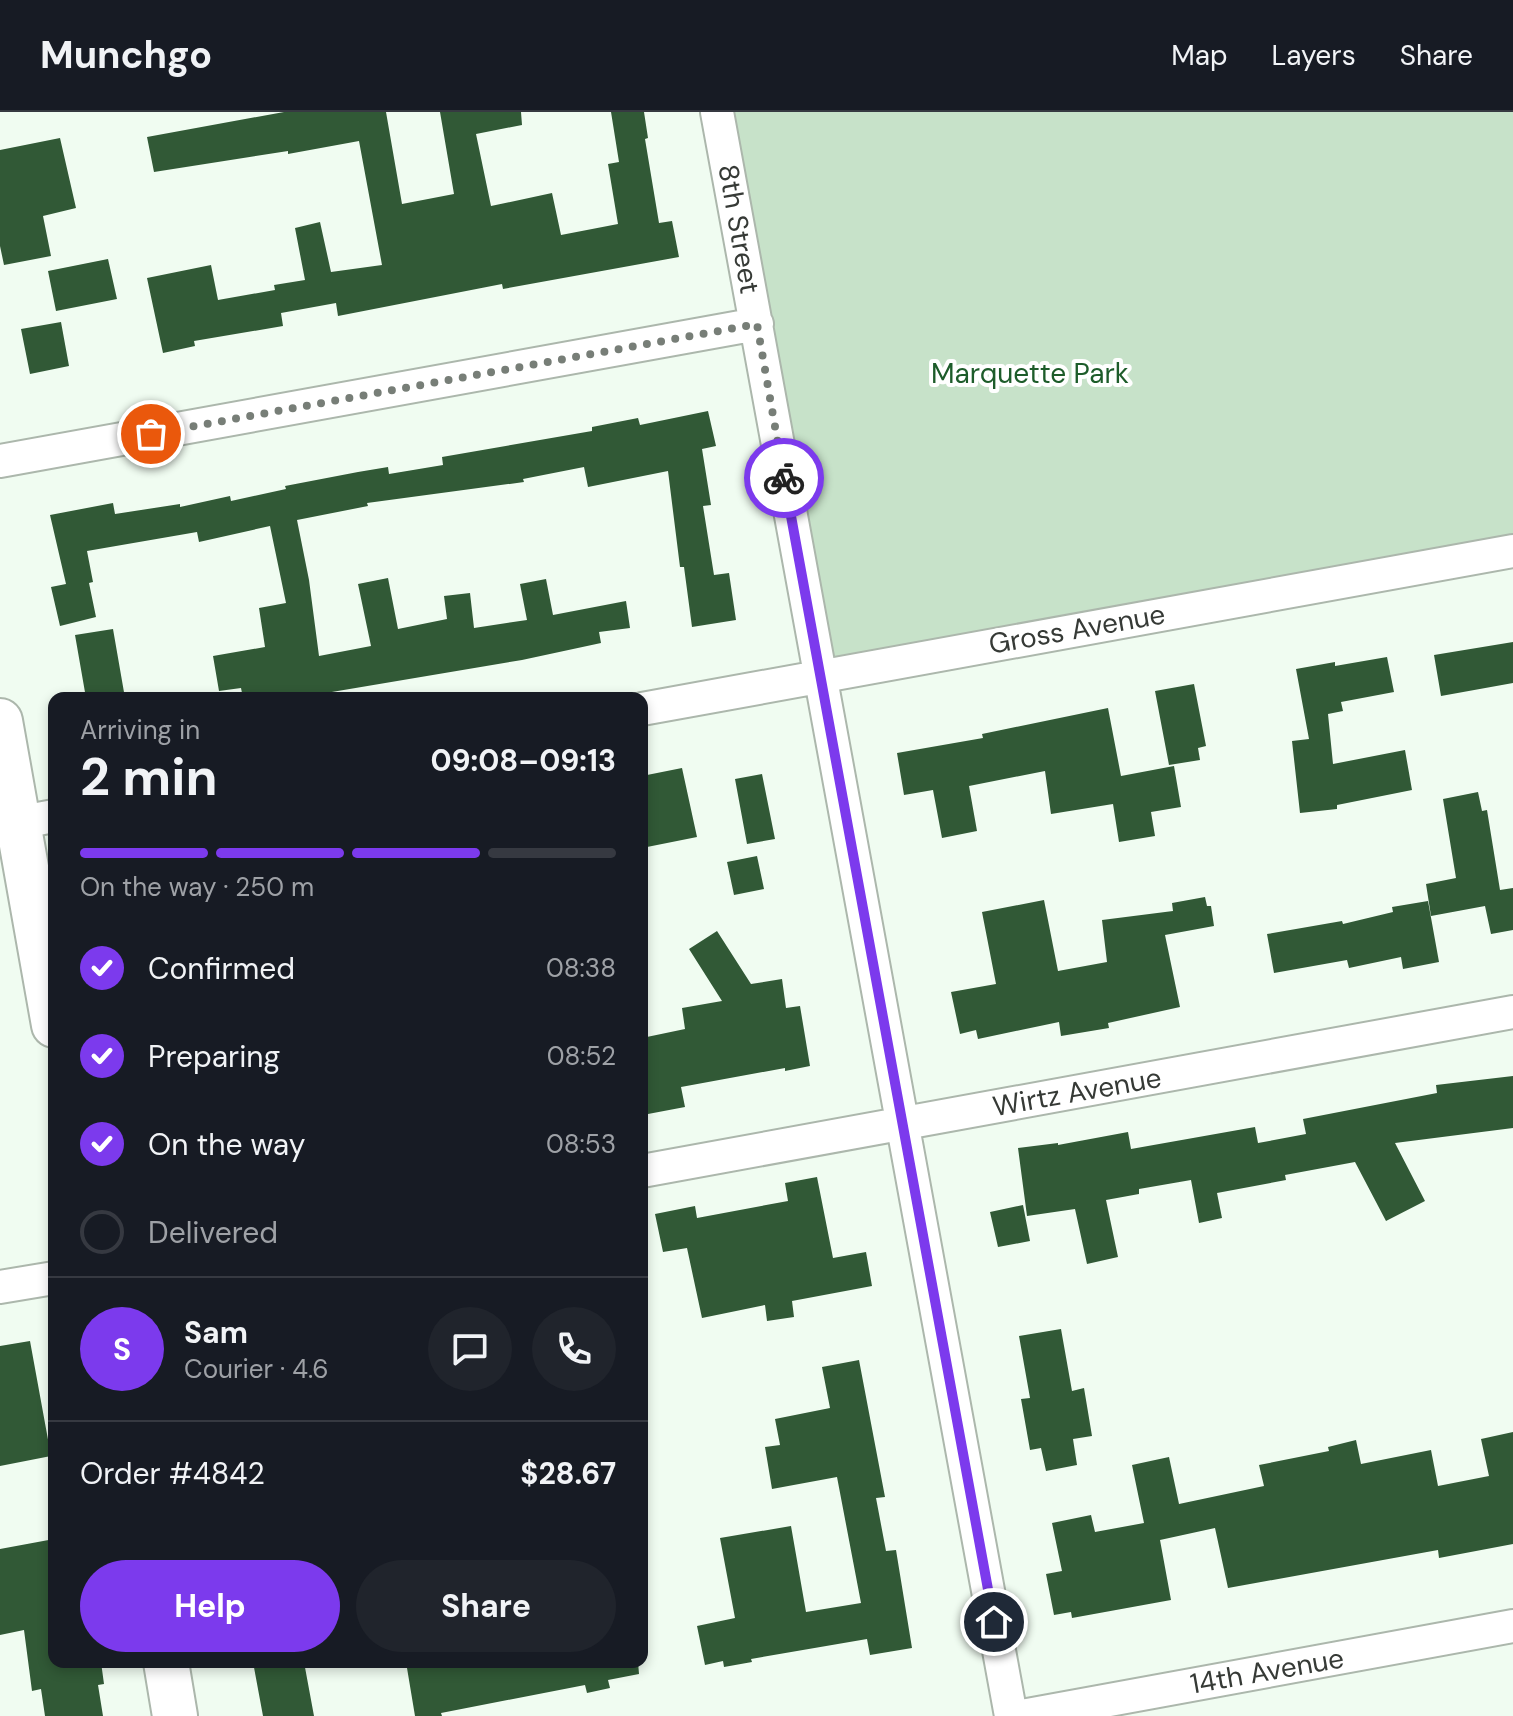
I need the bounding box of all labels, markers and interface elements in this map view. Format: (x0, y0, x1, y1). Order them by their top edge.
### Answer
text: Munchgo (40, 30, 212, 80)
text: Map (1171, 37, 1228, 74)
text: Layers (1272, 37, 1356, 74)
text: Share (1400, 37, 1473, 74)
street label: 8th Street (709, 161, 769, 297)
park label: Marquette Park (931, 355, 1129, 392)
pin (117, 400, 185, 468)
icon: bag (129, 412, 173, 456)
courier (744, 438, 824, 518)
icon: bike (762, 456, 806, 500)
street label: Gross Avenue (986, 595, 1168, 663)
text: Arriving in (80, 713, 200, 747)
text: 09:08–09:13 (430, 741, 616, 780)
text: 2 min (80, 743, 218, 811)
text: On the way · 250 m (80, 870, 314, 904)
icon: check (80, 946, 124, 990)
text: Confirmed (148, 949, 295, 988)
text: 08:38 (546, 951, 616, 985)
icon: check (80, 1034, 124, 1078)
text: Preparing (148, 1037, 280, 1076)
text: 08:52 (547, 1039, 616, 1073)
street label: Wirtz Avenue (990, 1059, 1164, 1125)
icon: check (80, 1122, 124, 1166)
text: On the way (148, 1125, 305, 1164)
text: 08:53 (546, 1127, 616, 1161)
text: Delivered (148, 1213, 278, 1252)
button: chat (428, 1307, 512, 1391)
button: phone (532, 1307, 616, 1391)
text: Sam (184, 1313, 248, 1352)
text: S (113, 1330, 131, 1369)
text: Courier · 4.6 (184, 1352, 329, 1386)
text: Order #4842 (80, 1454, 265, 1493)
text: $28.67 (520, 1454, 616, 1493)
button: Help (80, 1560, 340, 1652)
button: Share (356, 1560, 616, 1652)
pin (960, 1588, 1028, 1656)
icon: home (972, 1600, 1016, 1644)
street label: 14th Avenue (1187, 1639, 1347, 1703)

